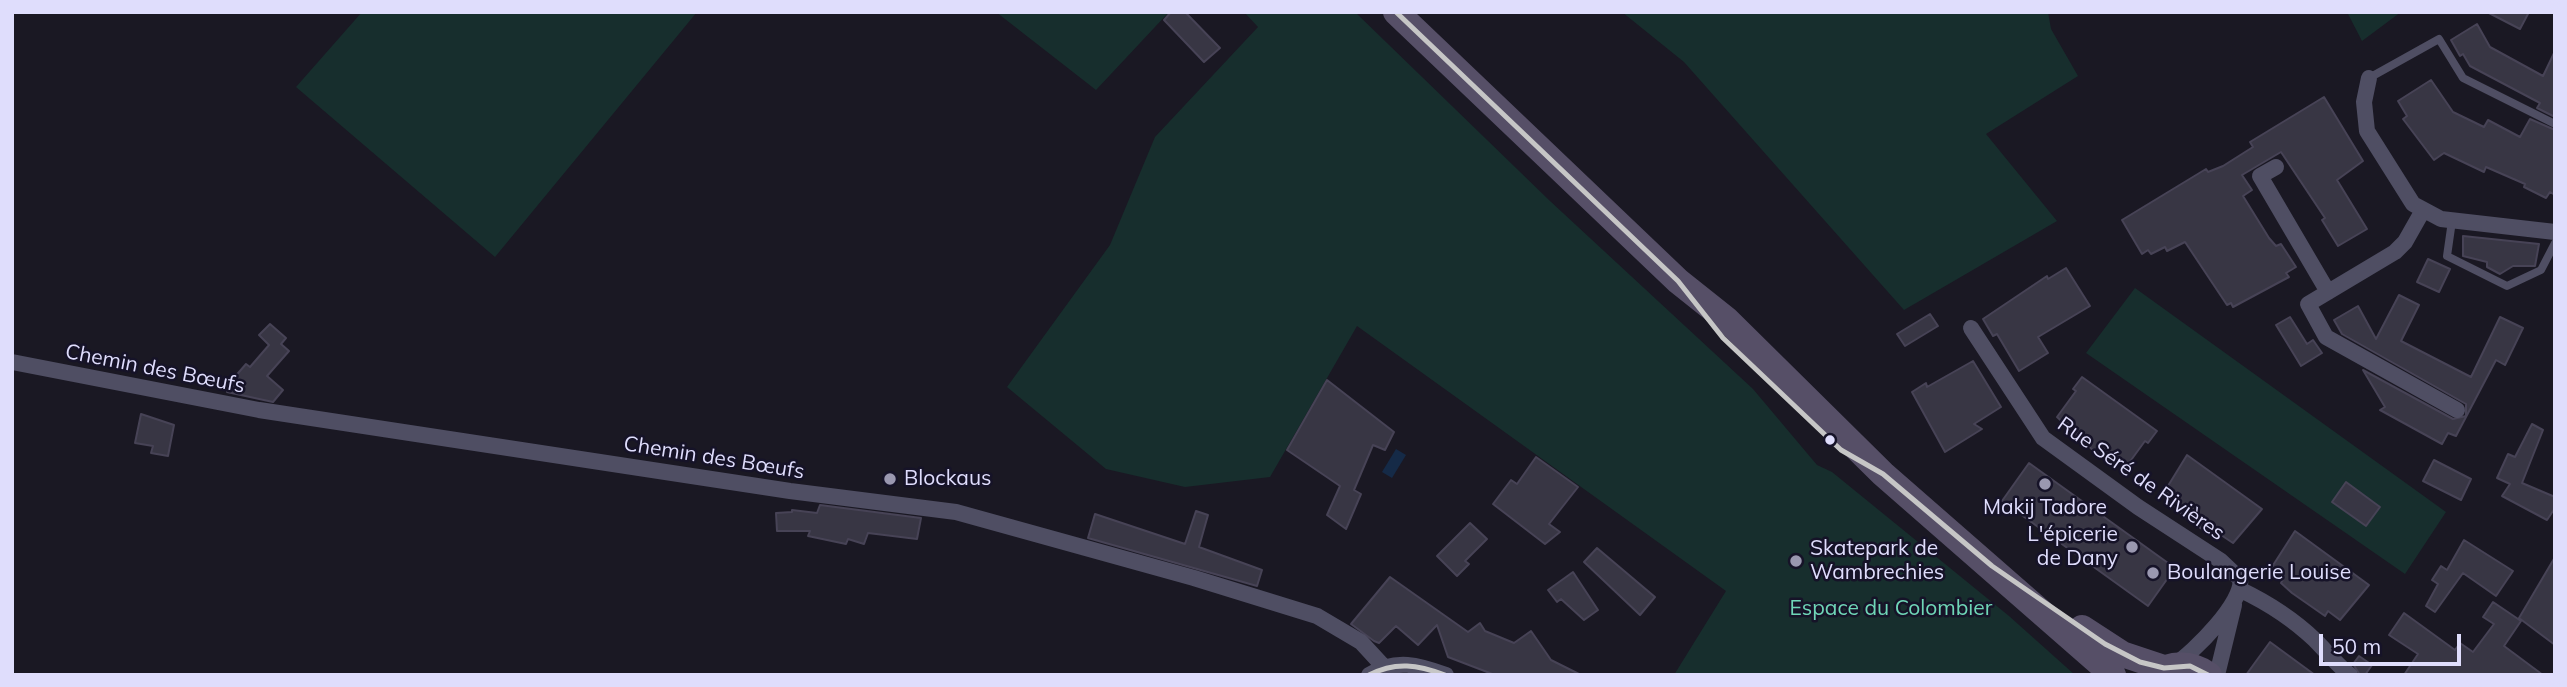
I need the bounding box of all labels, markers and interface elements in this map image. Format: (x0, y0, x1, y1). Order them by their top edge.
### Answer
street label: Chemin des Bœufs (63, 339, 247, 399)
street label: Rue Séré de Rivières (2053, 412, 2229, 546)
street label: Chemin des Bœufs (622, 431, 806, 485)
unlabelled marker (1823, 433, 1837, 447)
place label: Blockaus (904, 466, 992, 492)
marker: Blockaus (882, 471, 898, 487)
marker: Makij Tadore (2037, 476, 2053, 492)
place label: Makij Tadore (1983, 495, 2107, 521)
place label: L'épicerie de Dany (2027, 522, 2118, 572)
place label: Skatepark de Wambrechies (1810, 536, 1944, 586)
marker: L'épicerie de Dany (2124, 539, 2140, 555)
marker: Skatepark de Wambrechies (1788, 553, 1804, 569)
place label: Boulangerie Louise (2167, 560, 2351, 586)
marker: Boulangerie Louise (2145, 565, 2161, 581)
park label: Espace du Colombier (1790, 596, 1992, 622)
scale bar (2322, 620, 2464, 664)
text: 50 m (2332, 633, 2381, 659)

